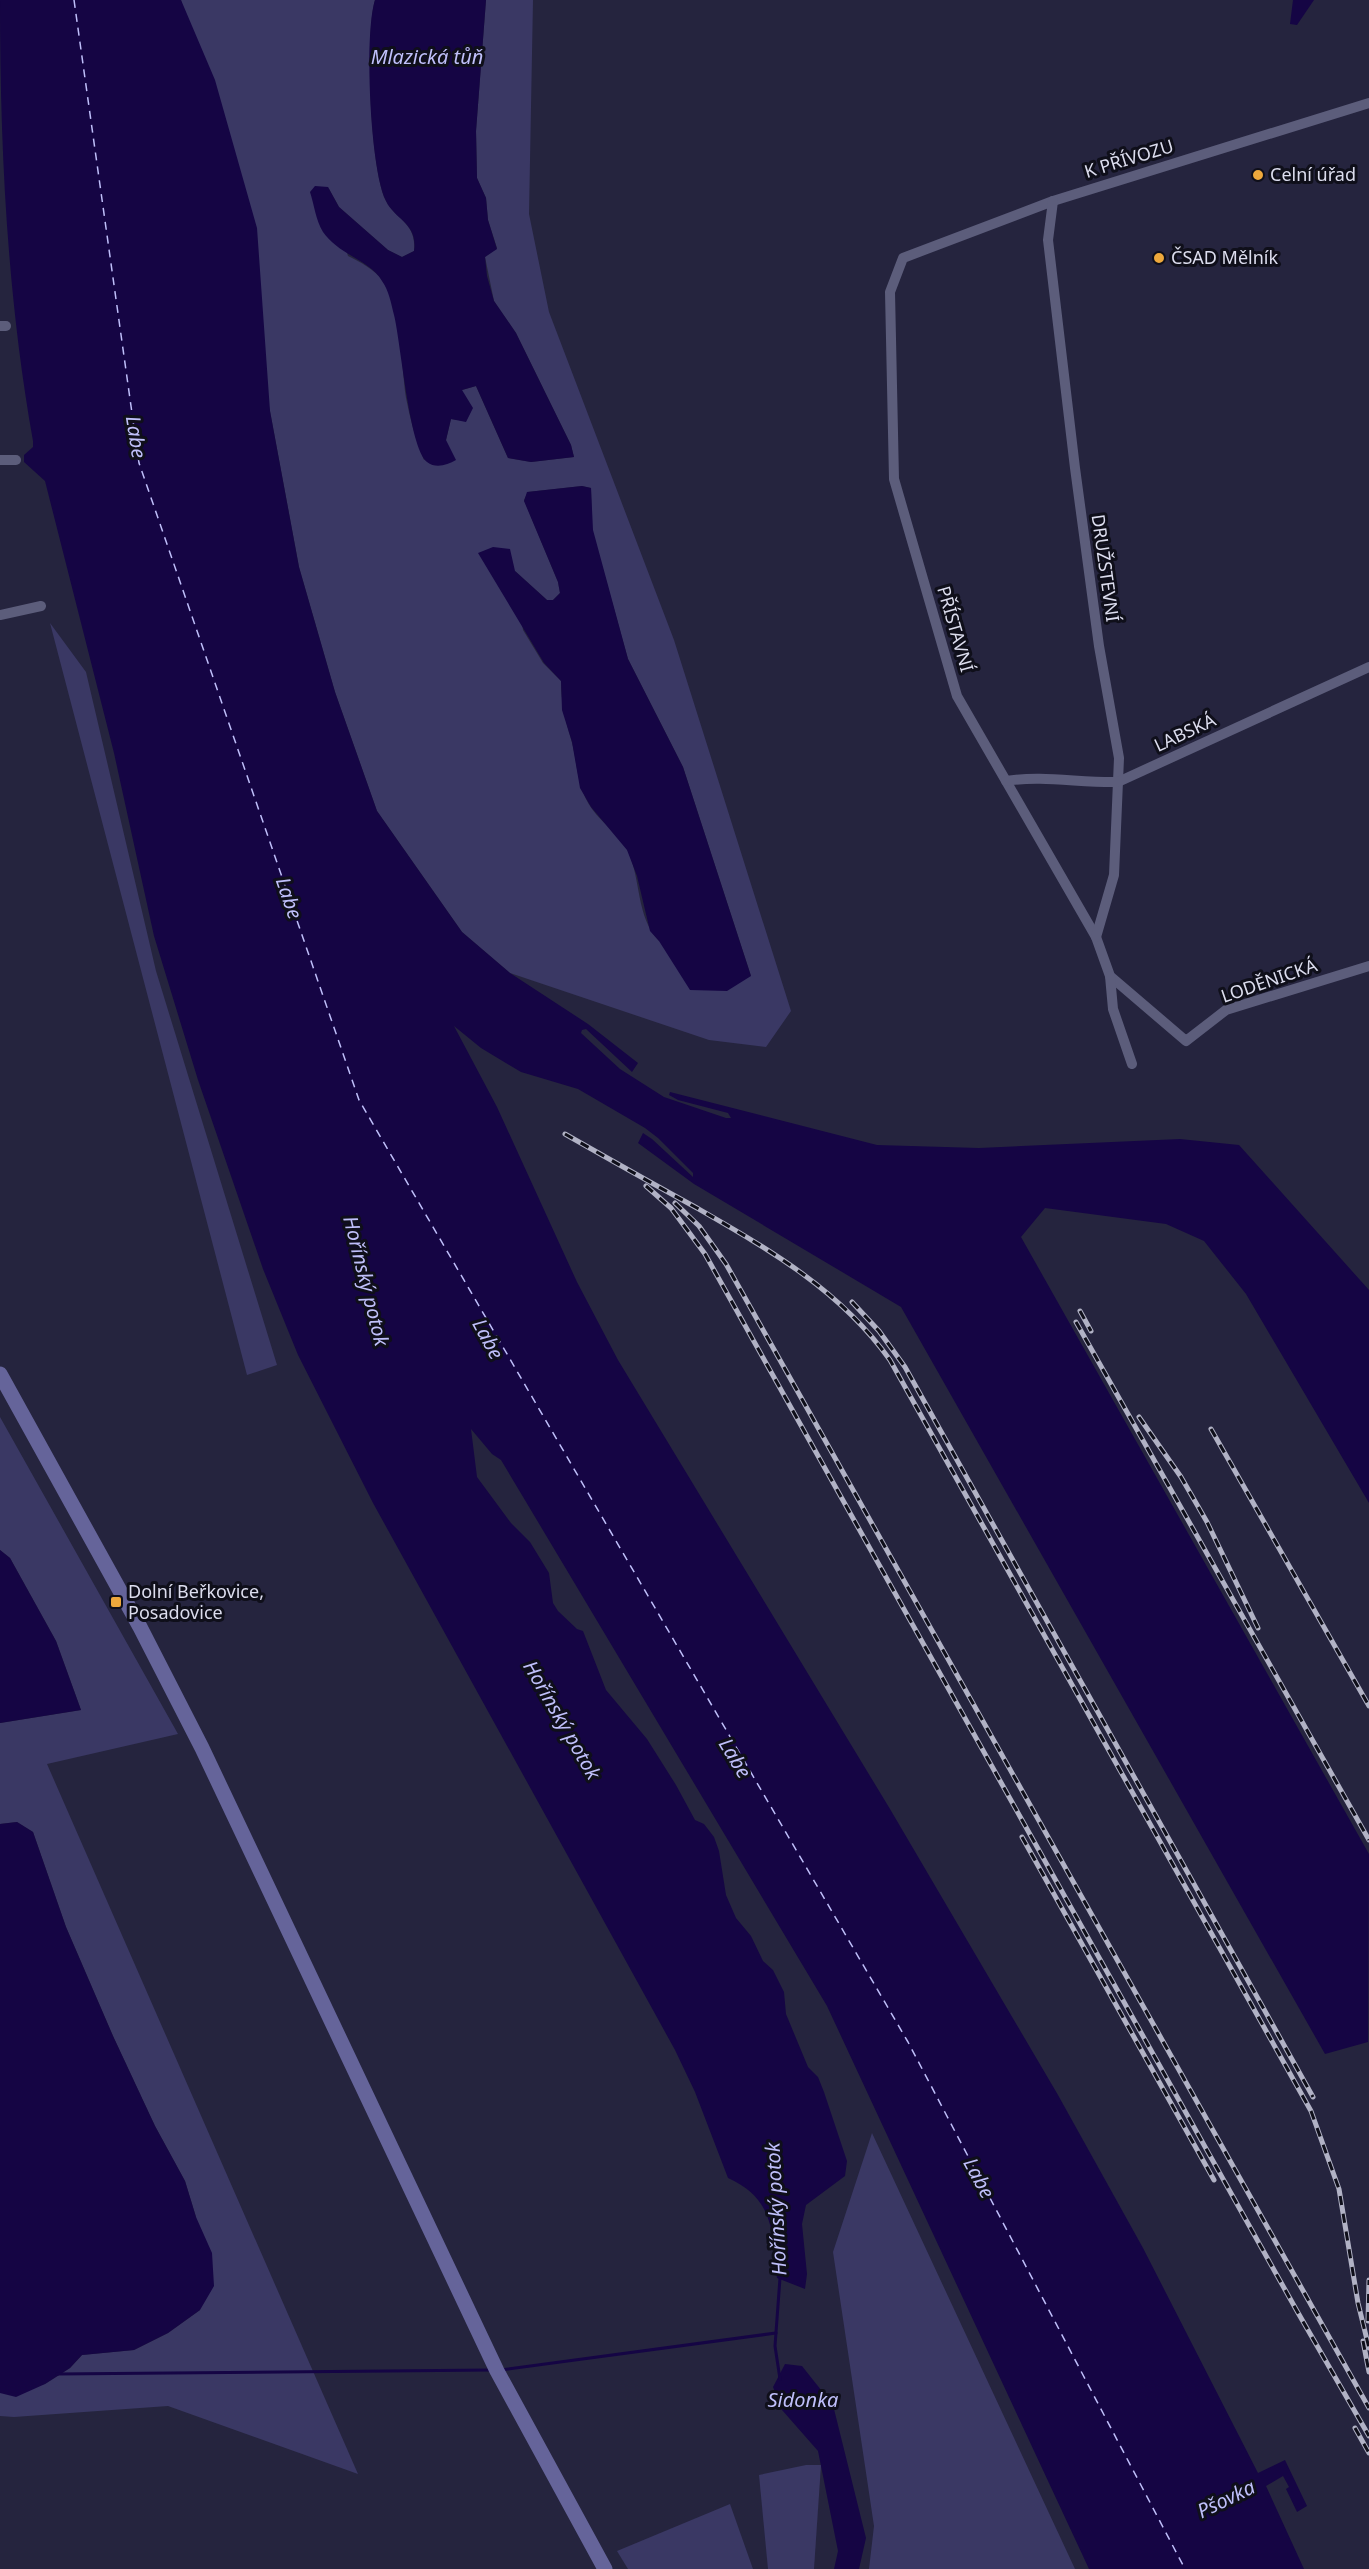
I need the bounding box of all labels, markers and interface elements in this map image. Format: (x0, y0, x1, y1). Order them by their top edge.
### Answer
water label: Mlazická tůň (371, 43, 483, 70)
street label: K PŘÍVOZU (1081, 133, 1176, 183)
place label: Celní úřad (1270, 162, 1356, 186)
marker: Celní úřad (1251, 168, 1265, 182)
place label: ČSAD Mělník (1171, 245, 1278, 269)
marker: ČSAD Mělník (1152, 251, 1166, 265)
water label: Labe (120, 414, 153, 460)
street label: DRUŽSTEVNÍ (1087, 513, 1125, 623)
street label: PŘÍSTAVNÍ (932, 583, 980, 674)
street label: LABSKÁ (1150, 707, 1220, 757)
water label: Labe (270, 873, 309, 922)
street label: LODĚNICKÁ (1217, 952, 1320, 1008)
water label: Hořínský potok (337, 1213, 396, 1350)
water label: Labe (467, 1314, 510, 1364)
place label: Dolní Beřkovice, Posadovice (128, 1579, 264, 1624)
marker: Dolní Beřkovice, Posadovice (109, 1595, 123, 1609)
water label: Hořínský potok (517, 1655, 608, 1785)
water label: Labe (713, 1733, 758, 1783)
water label: Hořínský potok (758, 2141, 792, 2276)
water label: Labe (958, 2153, 1001, 2203)
water label: Sidonka (768, 2386, 838, 2413)
water label: Pšovka (1192, 2473, 1259, 2524)

